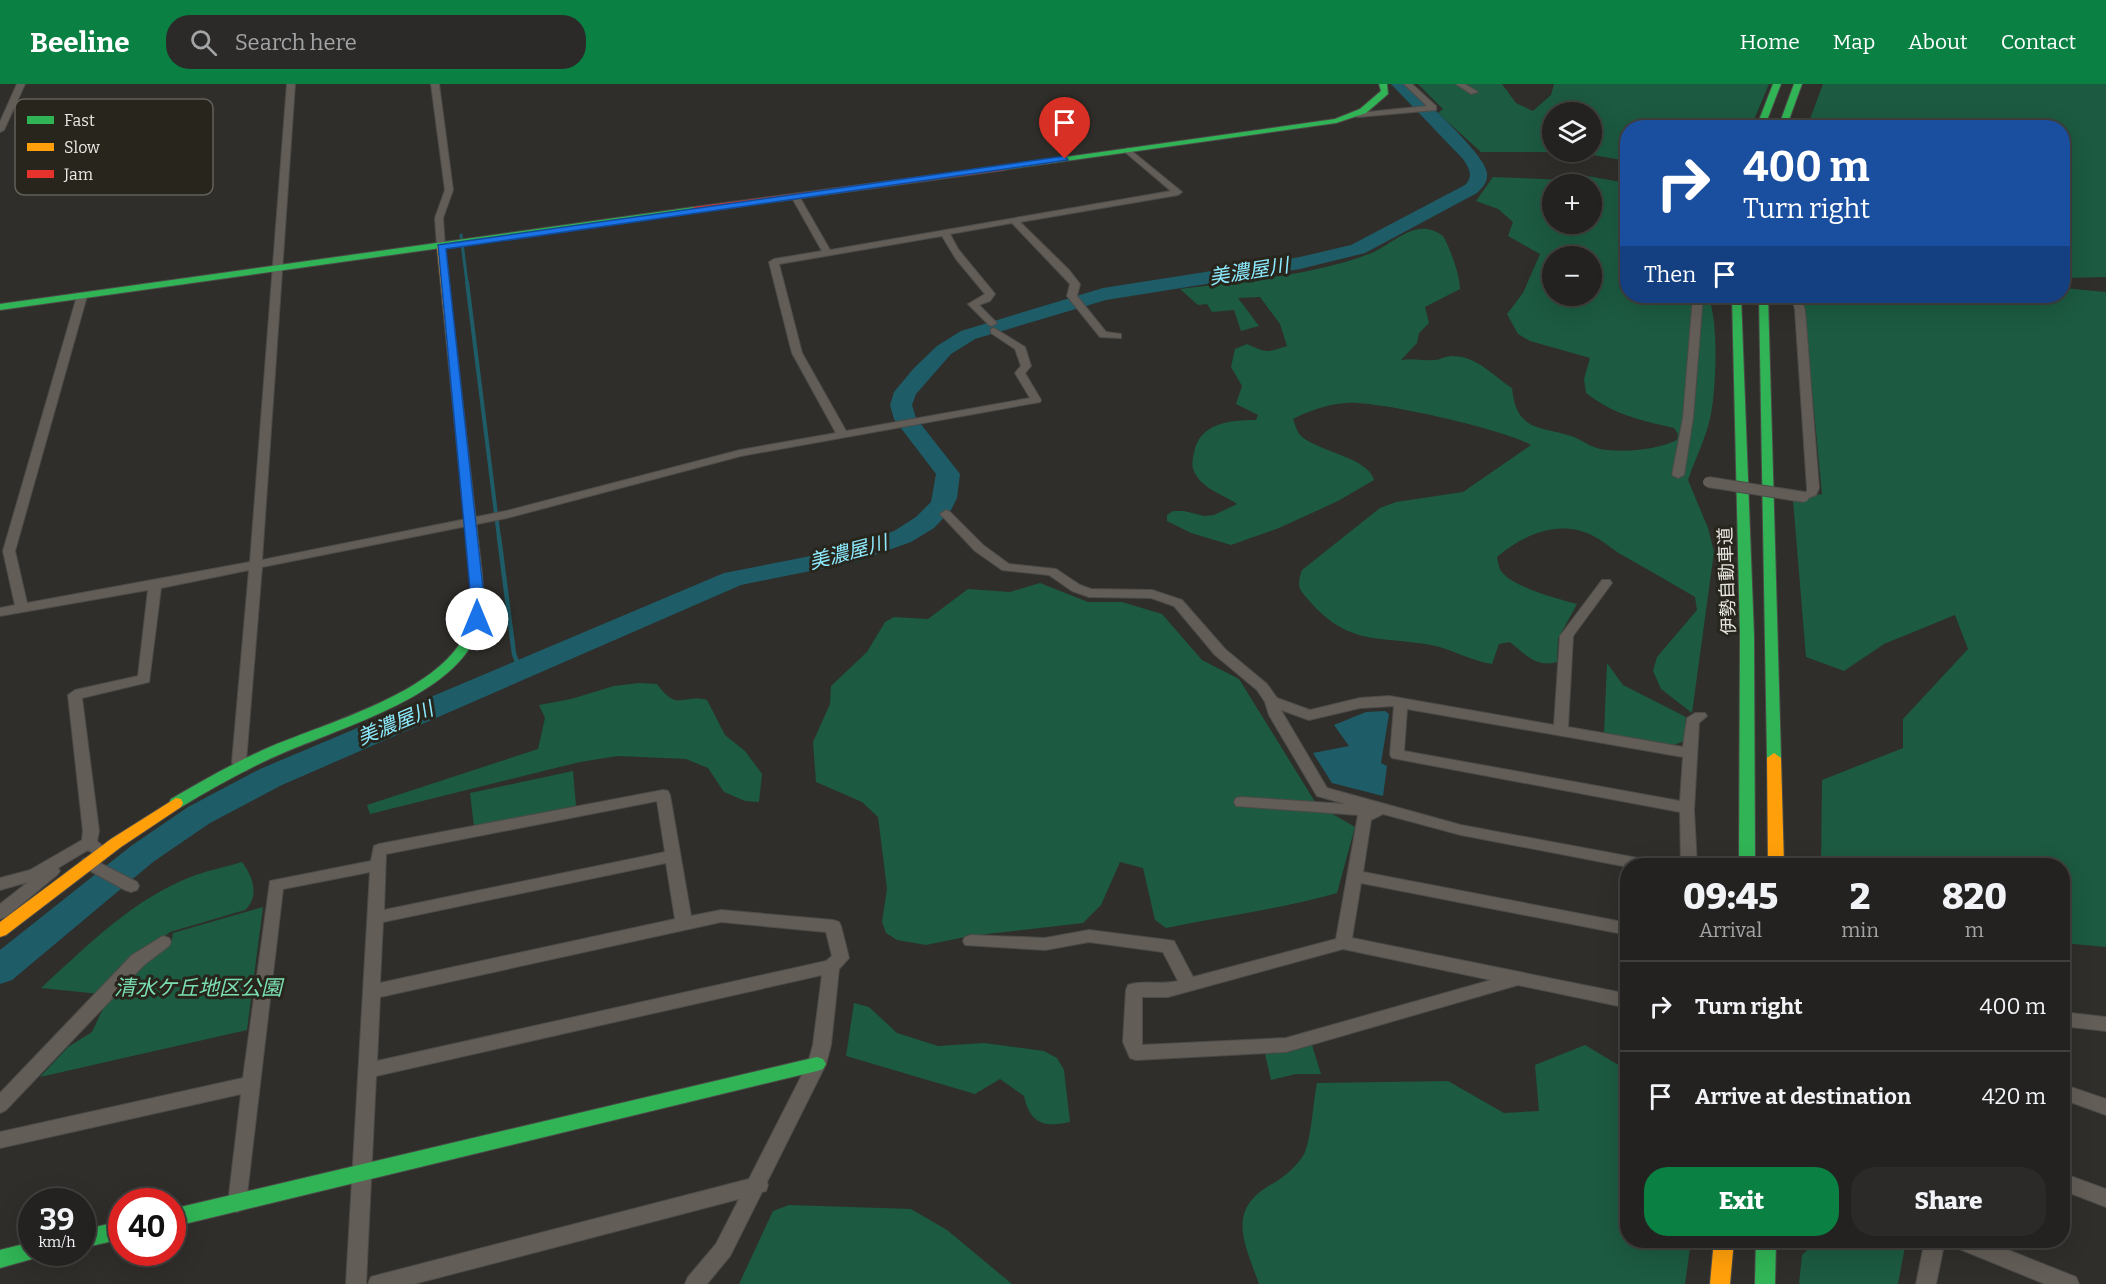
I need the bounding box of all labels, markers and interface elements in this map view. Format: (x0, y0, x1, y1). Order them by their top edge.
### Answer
search box (166, 15, 586, 69)
text: Beeline (30, 26, 130, 59)
icon: search (187, 26, 220, 59)
text: Search here (235, 29, 357, 56)
text: Home (1740, 29, 1800, 55)
text: Map (1833, 29, 1875, 55)
text: About (1908, 29, 1968, 55)
text: Contact (2001, 29, 2076, 55)
pin (1039, 97, 1090, 159)
legend (15, 99, 213, 195)
map controls (1542, 102, 1602, 306)
button: layers (1542, 102, 1602, 162)
icon: arrive (1048, 106, 1081, 139)
text: Fast (64, 111, 95, 130)
text: Slow (64, 138, 100, 157)
text: 400 m (1743, 142, 1870, 192)
icon: right (1644, 144, 1722, 222)
text: Jam (63, 165, 93, 184)
button: + (1542, 174, 1602, 234)
text: Turn right (1743, 193, 1870, 225)
button: − (1542, 246, 1602, 306)
water label: 美濃屋川 (1208, 253, 1292, 289)
icon: arrive (1708, 258, 1741, 291)
text: Then (1644, 261, 1696, 288)
street label: 伊勢自動車道 (1714, 527, 1740, 635)
water label: 美濃屋川 (806, 530, 892, 574)
position arrow (445, 587, 509, 651)
water label: 美濃屋川 (353, 696, 438, 750)
text: 09:45 (1683, 875, 1778, 919)
text: 2 (1850, 875, 1870, 919)
text: 820 (1942, 875, 2007, 919)
text: Arrival (1699, 918, 1762, 942)
text: min (1841, 918, 1879, 942)
text: m (1965, 918, 1984, 942)
park label: 清水ケ丘地区公園 (114, 975, 285, 1001)
icon: right (1644, 990, 1677, 1023)
text: Turn right (1695, 993, 1803, 1020)
text: 400 m (1980, 993, 2046, 1020)
icon: arrive (1644, 1080, 1677, 1113)
text: Arrive at destination (1695, 1083, 1911, 1110)
text: 420 m (1982, 1083, 2046, 1110)
button: Exit (1644, 1167, 1839, 1236)
button: Share (1851, 1167, 2046, 1236)
speed limit sign: 40 (108, 1188, 186, 1266)
text: 39 (39, 1202, 75, 1238)
text: km/h (38, 1233, 76, 1251)

